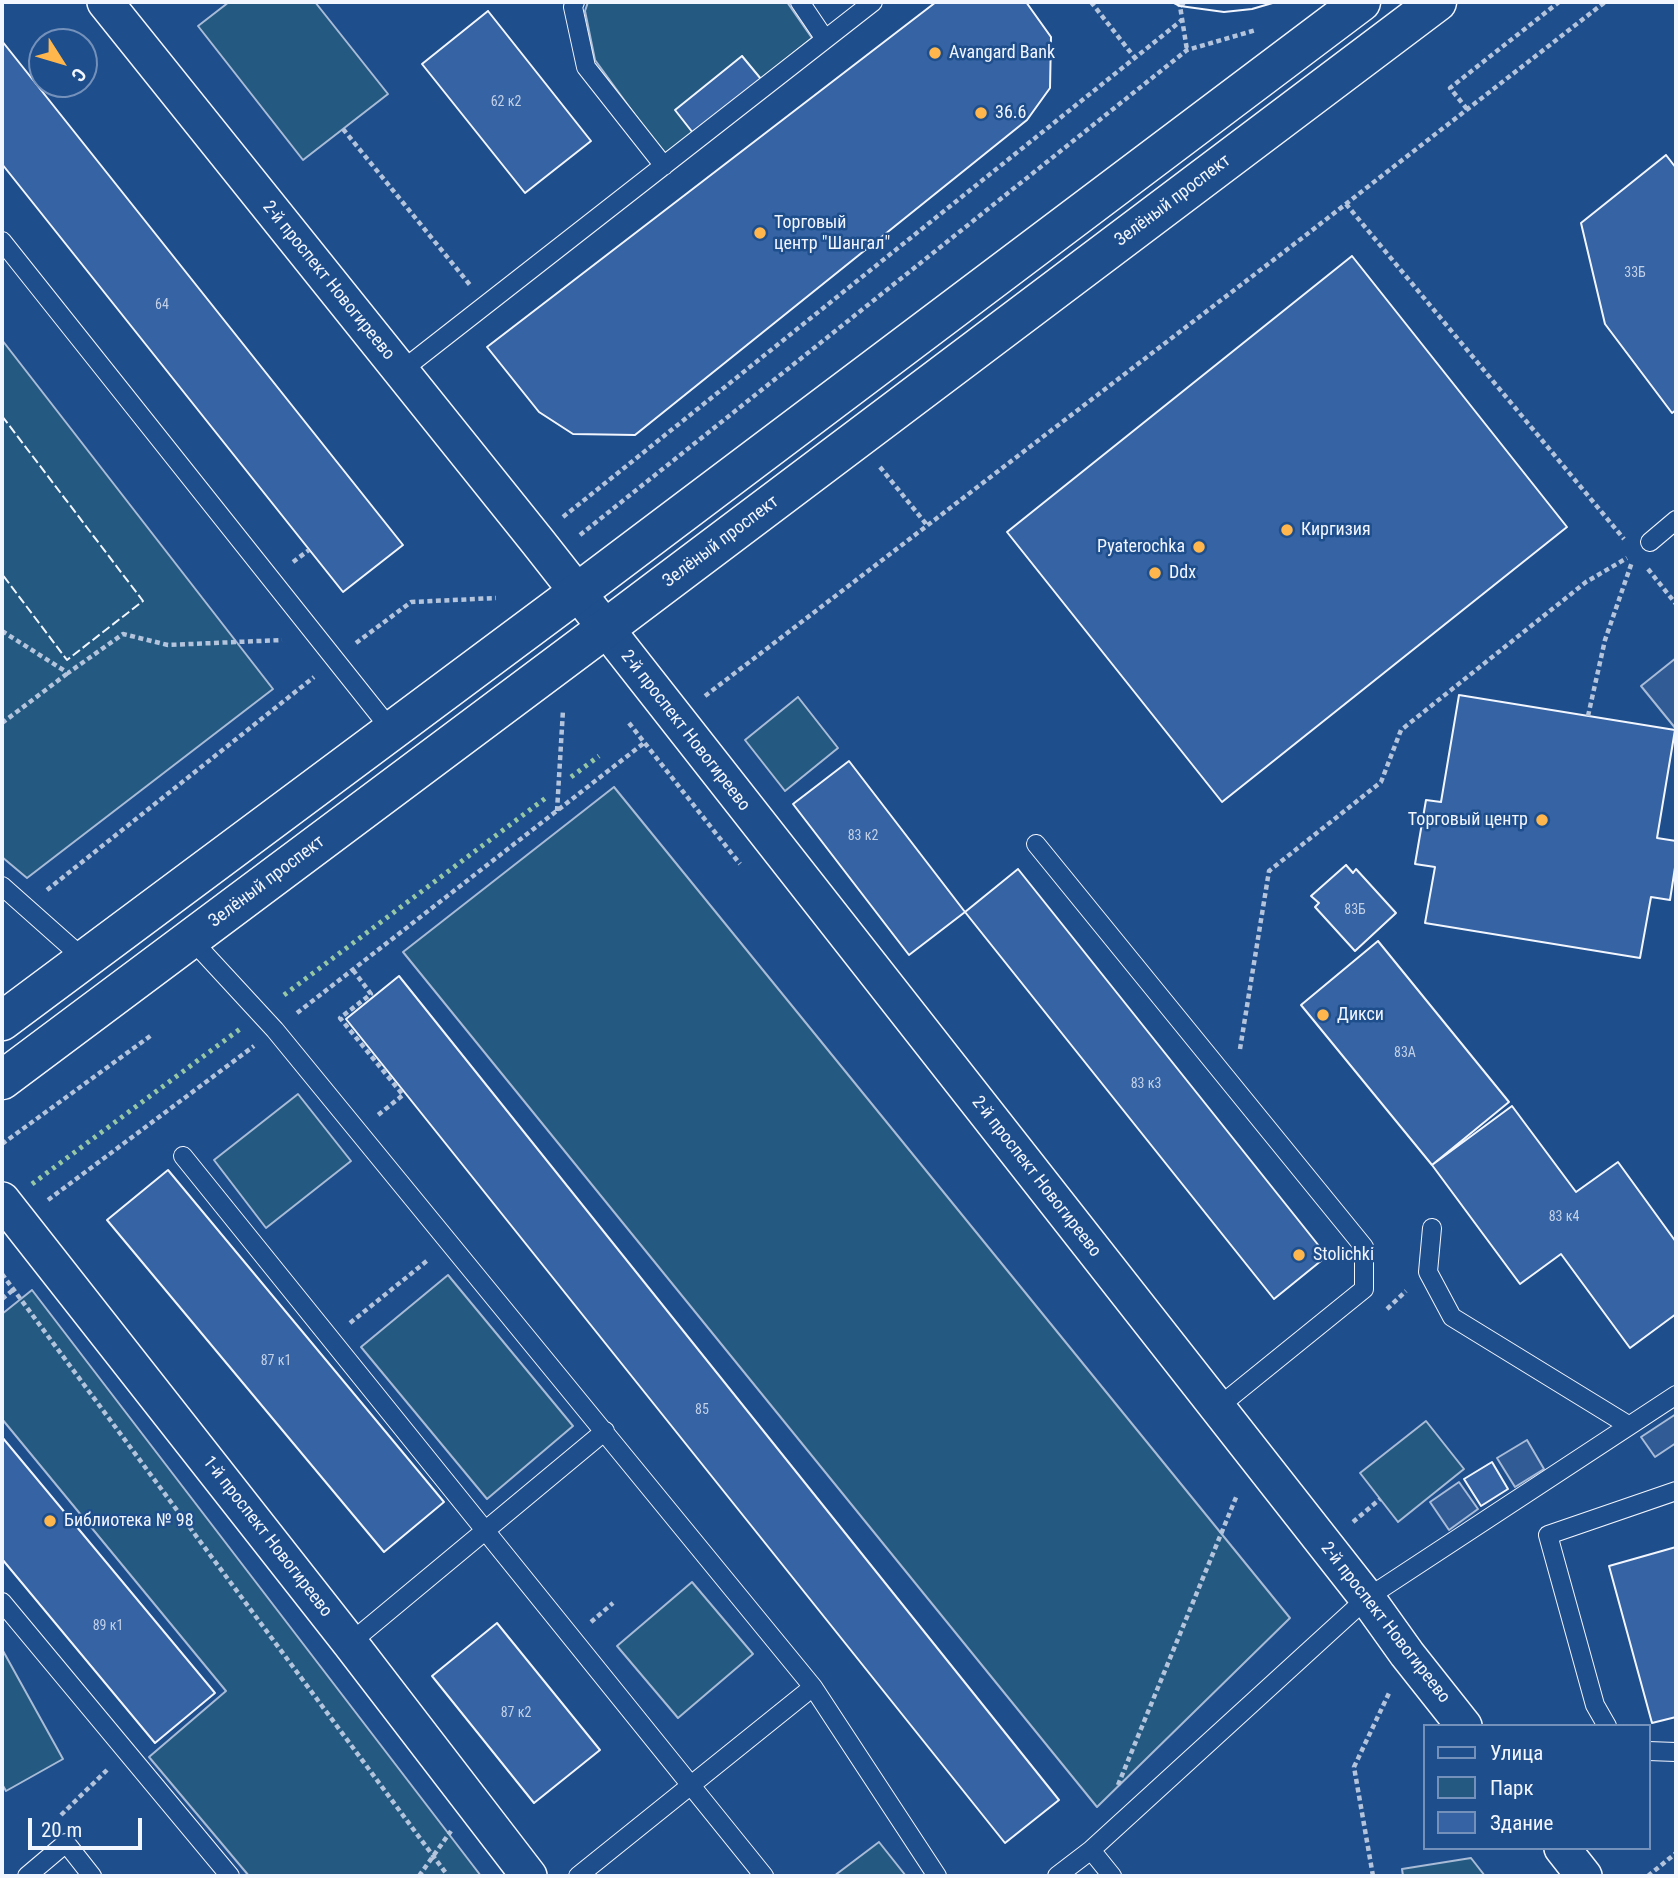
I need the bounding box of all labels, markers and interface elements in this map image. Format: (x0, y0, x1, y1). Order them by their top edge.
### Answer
north arrow (28, 28, 98, 98)
place label: Avangard Bank (949, 42, 1055, 64)
marker: Avangard Bank (927, 45, 943, 61)
text: С (66, 63, 91, 86)
house number: 62 к2 (491, 94, 521, 110)
place label: 36.6 (995, 102, 1026, 124)
marker: 36.6 (973, 105, 989, 121)
street label: Зелёный проспект (1111, 150, 1235, 252)
street label: 2-й проспект Новогиреево (257, 197, 399, 365)
place label: Торговый центр "Шангал" (774, 212, 890, 255)
marker: Торговый центр "Шангал" (752, 225, 768, 241)
house number: 33Б (1624, 265, 1646, 281)
house number: 64 (155, 297, 169, 313)
street label: Зелёный проспект (659, 491, 783, 593)
place label: Киргизия (1301, 519, 1371, 541)
marker: Киргизия (1279, 522, 1295, 538)
place label: Pyaterochka (1097, 536, 1185, 558)
marker: Pyaterochka (1191, 539, 1207, 555)
place label: Ddx (1169, 562, 1196, 584)
marker: Ddx (1147, 565, 1163, 581)
street label: 2-й проспект Новогиреево (616, 646, 754, 816)
place label: Торговый центр (1408, 809, 1528, 831)
marker: Торговый центр (1534, 812, 1550, 828)
house number: 83 к2 (848, 828, 878, 844)
street label: Зелёный проспект (205, 831, 329, 933)
house number: 83Б (1344, 902, 1366, 918)
place label: Дикси (1337, 1004, 1384, 1026)
marker: Дикси (1315, 1007, 1331, 1023)
house number: 83A (1394, 1045, 1416, 1061)
house number: 83 к3 (1131, 1076, 1161, 1092)
street label: 2-й проспект Новогиреево (967, 1092, 1105, 1262)
house number: 83 к4 (1549, 1209, 1579, 1225)
place label: Stolichki (1313, 1244, 1374, 1266)
marker: Stolichki (1291, 1247, 1307, 1263)
house number: 87 к1 (261, 1353, 291, 1369)
house number: 85 (695, 1402, 709, 1418)
street label: 1-й проспект Новогиреево (198, 1452, 336, 1622)
place label: Библиотека № 98 (64, 1510, 194, 1532)
marker: Библиотека № 98 (42, 1513, 58, 1529)
street label: 2-й проспект Новогиреево (1316, 1538, 1454, 1708)
house number: 89 к1 (93, 1618, 123, 1634)
house number: 87 к2 (501, 1705, 531, 1721)
legend (1422, 1724, 1650, 1850)
text: Улица (1490, 1741, 1543, 1765)
text: Парк (1490, 1776, 1534, 1800)
scale bar (32, 1804, 145, 1848)
text: Здание (1490, 1811, 1553, 1835)
text: 20 m (41, 1818, 82, 1842)

